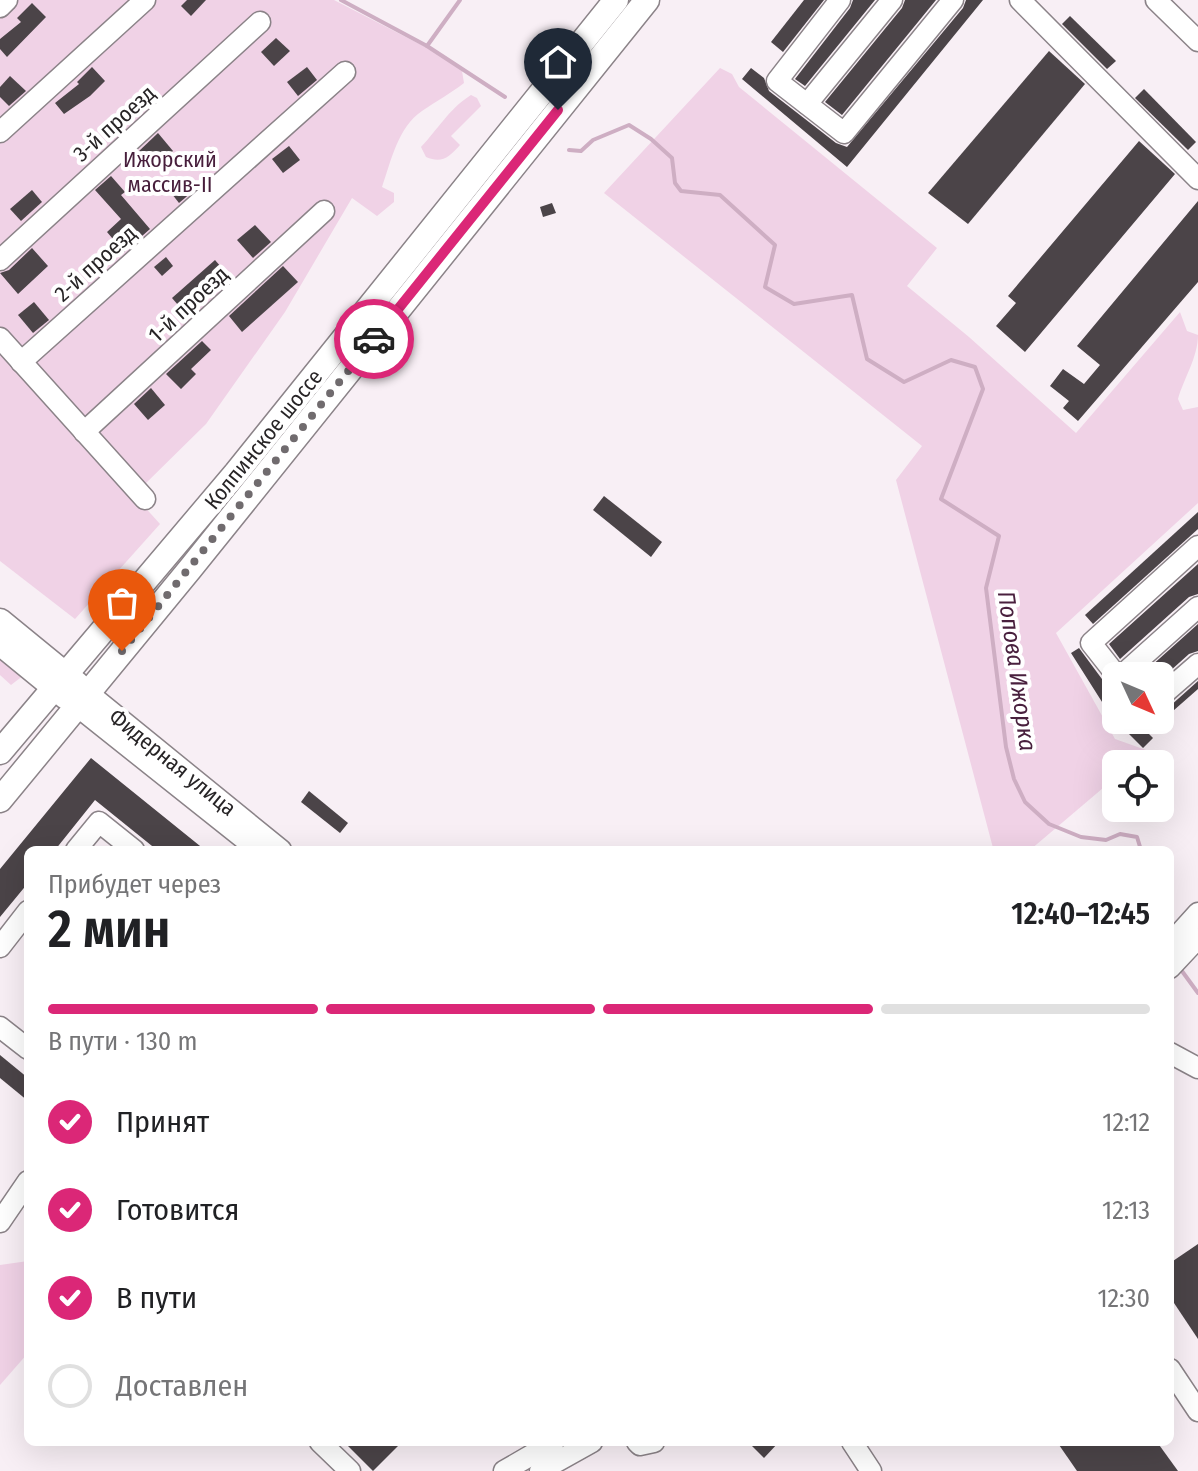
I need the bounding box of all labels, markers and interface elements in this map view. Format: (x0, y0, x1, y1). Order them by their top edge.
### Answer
pin (524, 28, 592, 110)
icon: home (536, 40, 580, 84)
street label: 3-й проезд (68, 80, 161, 167)
park label: Ижорский массив-II (123, 146, 217, 198)
street label: 2-й проезд (49, 220, 142, 307)
street label: 1-й проезд (143, 261, 234, 348)
courier (334, 299, 414, 379)
icon: car (352, 317, 396, 361)
street label: Колпинское шоссе (199, 364, 328, 515)
pin (88, 569, 156, 651)
icon: bag (100, 581, 144, 625)
water label: Попова Ижорка (992, 589, 1042, 753)
north arrow (1102, 662, 1174, 734)
map controls (1102, 662, 1174, 822)
street label: Фидерная улица (104, 703, 242, 822)
button: locate (1102, 750, 1174, 822)
text: Прибудет через (48, 869, 221, 900)
text: 12:40–12:45 (1011, 896, 1150, 932)
text: 2 мин (48, 898, 171, 961)
text: В пути · 130 m (48, 1026, 197, 1057)
icon: check (48, 1100, 92, 1144)
text: Принят (116, 1104, 209, 1140)
text: 12:12 (1102, 1107, 1150, 1138)
icon: check (48, 1188, 92, 1232)
text: Готовится (116, 1192, 239, 1228)
text: 12:13 (1102, 1195, 1150, 1226)
icon: check (48, 1276, 92, 1320)
text: В пути (116, 1280, 197, 1316)
text: 12:30 (1097, 1283, 1150, 1314)
text: Доставлен (116, 1368, 248, 1404)

